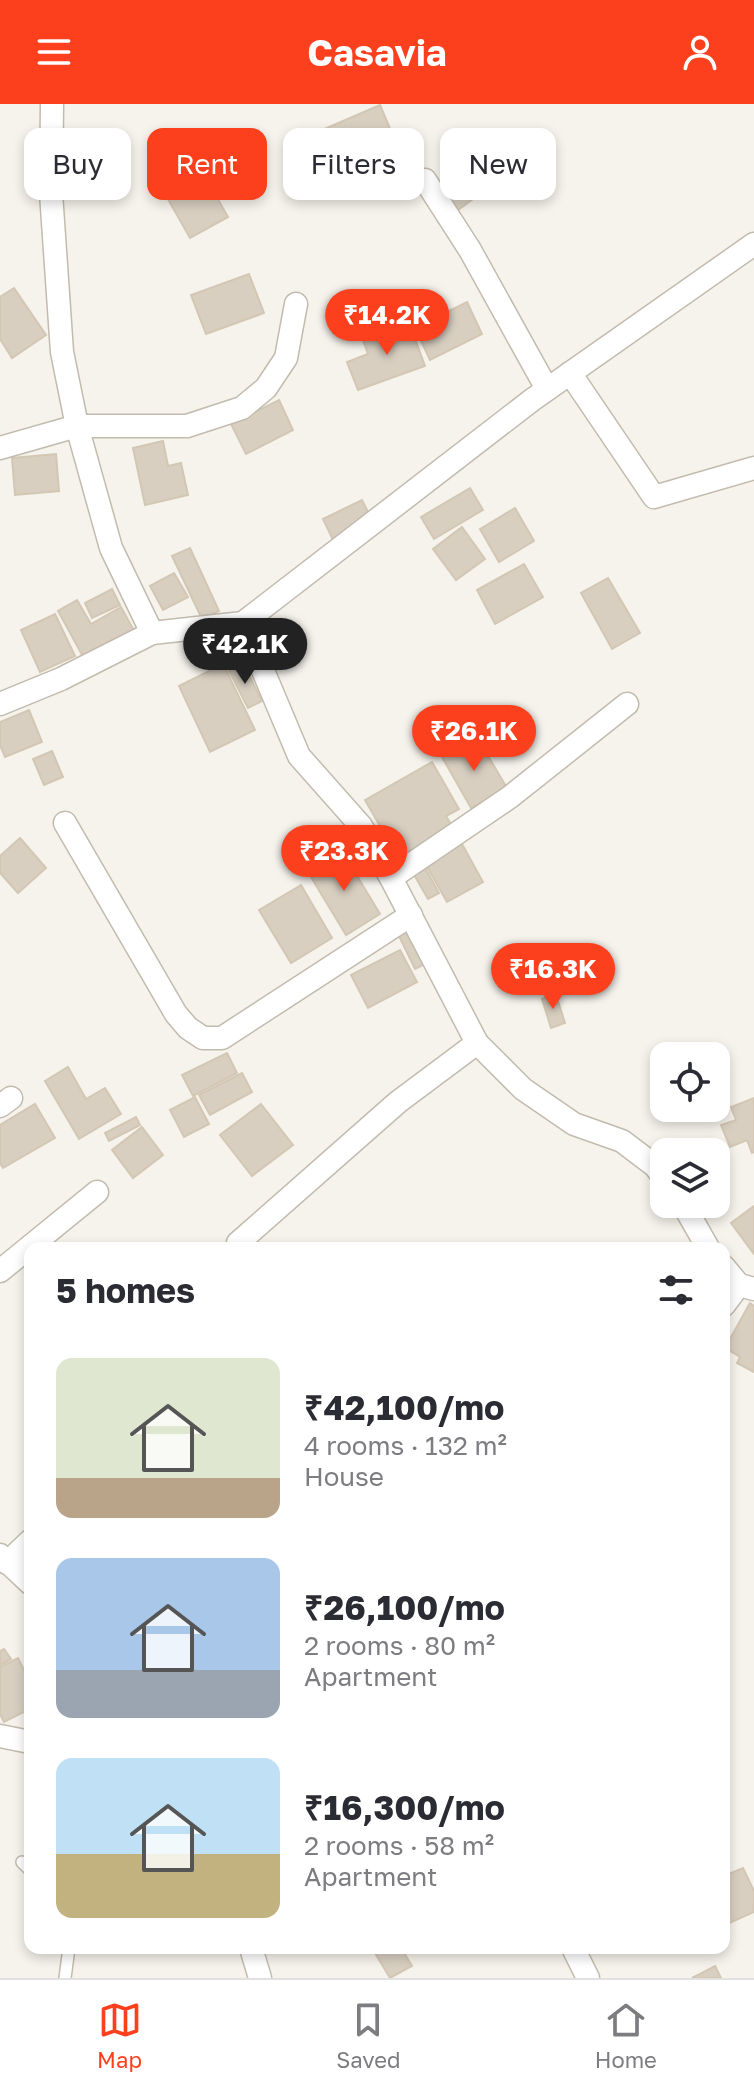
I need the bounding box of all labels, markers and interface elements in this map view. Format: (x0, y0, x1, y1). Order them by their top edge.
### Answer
icon: menu (32, 30, 76, 74)
icon: person (678, 30, 722, 74)
text: Casavia (307, 31, 447, 74)
chip: Buy (24, 128, 131, 200)
chip: Rent (147, 128, 267, 200)
chip: Filters (283, 128, 424, 200)
chip: New (440, 128, 556, 200)
pin: ₹14.2K (322, 289, 452, 357)
text: ₹14.2K (343, 299, 431, 330)
pin: ₹42.1K (180, 618, 310, 686)
text: ₹42.1K (201, 628, 289, 659)
pin: ₹26.1K (409, 705, 539, 773)
text: ₹26.1K (430, 715, 518, 746)
pin: ₹23.3K (279, 825, 409, 893)
text: ₹23.3K (299, 835, 389, 866)
pin: ₹16.3K (488, 943, 618, 1011)
text: ₹16.3K (509, 953, 597, 984)
map controls (650, 1042, 730, 1218)
button: locate (650, 1042, 730, 1122)
button: layers (650, 1138, 730, 1218)
icon: filters (654, 1268, 698, 1312)
text: 5 homes (56, 1270, 195, 1310)
text: ₹42,100/mo (304, 1387, 505, 1427)
icon: home (120, 1390, 216, 1486)
text: 4 rooms · 132 m² (304, 1430, 507, 1461)
text: House (304, 1461, 384, 1492)
text: ₹26,100/mo (304, 1587, 505, 1627)
icon: home (120, 1590, 216, 1686)
text: 2 rooms · 80 m² (304, 1630, 495, 1661)
text: Apartment (304, 1661, 437, 1692)
text: ₹16,300/mo (304, 1787, 505, 1827)
icon: home (120, 1790, 216, 1886)
text: 2 rooms · 58 m² (304, 1830, 494, 1861)
text: Apartment (304, 1861, 437, 1892)
tab: Map (97, 1998, 142, 2073)
tab: Saved (336, 1998, 400, 2073)
tab: Home (595, 1998, 657, 2073)

